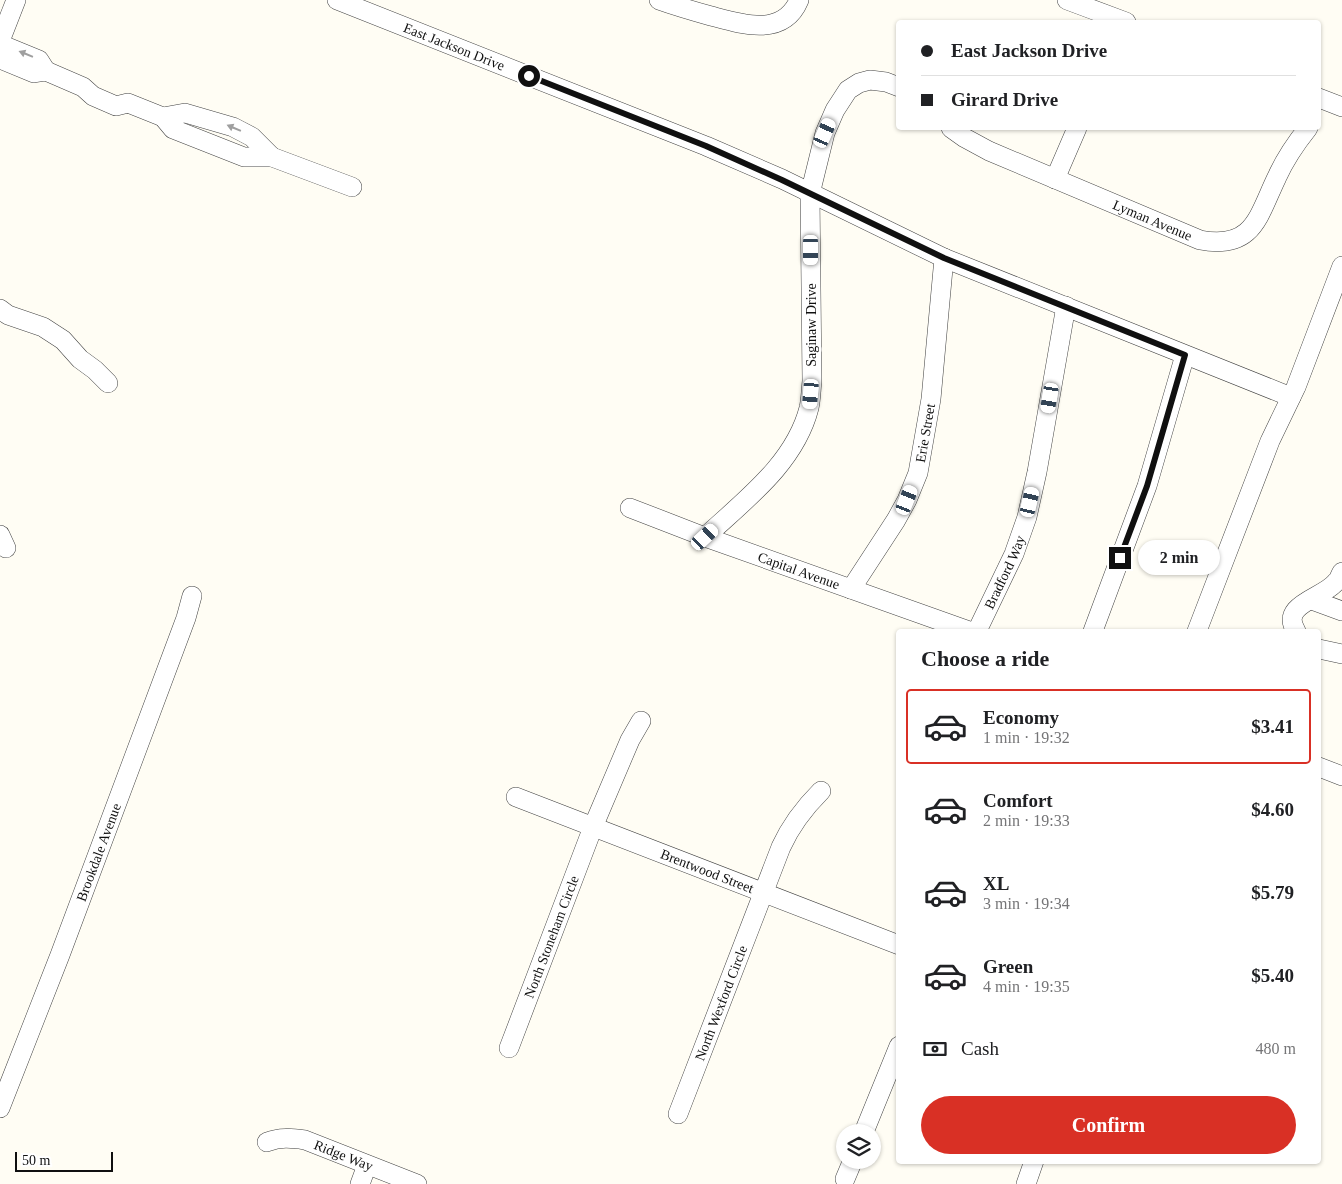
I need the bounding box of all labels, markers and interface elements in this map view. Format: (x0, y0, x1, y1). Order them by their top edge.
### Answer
street label: East Jackson Drive (401, 20, 507, 73)
text: East Jackson Drive (951, 40, 1107, 61)
one-way arrow (18, 50, 33, 58)
route start (518, 65, 540, 87)
text: Girard Drive (951, 89, 1058, 110)
car (812, 116, 837, 150)
one-way arrow (227, 124, 241, 132)
street label: Lyman Avenue (1111, 197, 1194, 243)
car (803, 235, 818, 265)
street label: Saginaw Drive (804, 283, 819, 367)
car (802, 378, 819, 410)
car (1040, 382, 1059, 414)
street label: Erie Street (912, 402, 938, 464)
car (894, 483, 919, 517)
car (1019, 486, 1040, 518)
car (688, 521, 721, 553)
street label: Bradford Way (981, 533, 1027, 611)
callout: 2 min (1138, 540, 1220, 576)
route end (1109, 547, 1131, 569)
street label: Capital Avenue (756, 549, 842, 592)
text: 2 min (1160, 549, 1198, 566)
text: Choose a ride (921, 646, 1049, 671)
icon: car (923, 704, 968, 749)
text: Economy (983, 707, 1059, 728)
text: $3.41 (1251, 716, 1294, 737)
text: 1 min · 19:32 (983, 729, 1070, 746)
icon: car (923, 787, 968, 832)
text: Comfort (983, 790, 1053, 811)
text: $4.60 (1251, 799, 1294, 820)
street label: Brookdale Avenue (73, 801, 124, 903)
text: 2 min · 19:33 (983, 812, 1070, 829)
street label: Brentwood Street (659, 846, 756, 896)
icon: car (923, 870, 968, 915)
street label: North Stoneham Circle (521, 873, 581, 1000)
text: XL (983, 873, 1009, 894)
text: $5.79 (1251, 882, 1294, 903)
text: 3 min · 19:34 (983, 895, 1070, 912)
street label: North Wexford Circle (692, 943, 750, 1063)
icon: car (923, 953, 968, 998)
text: Green (983, 956, 1033, 977)
text: $5.40 (1251, 965, 1294, 986)
text: 4 min · 19:35 (983, 978, 1070, 995)
icon: cash (921, 1035, 949, 1063)
text: Cash (961, 1038, 999, 1059)
text: 480 m (1256, 1040, 1296, 1057)
button: Confirm (921, 1096, 1296, 1154)
map controls (836, 1124, 881, 1169)
button: layers (836, 1124, 881, 1169)
street label: Ridge Way (312, 1137, 375, 1173)
scale bar (15, 1149, 112, 1172)
text: 50 m (22, 1153, 50, 1168)

